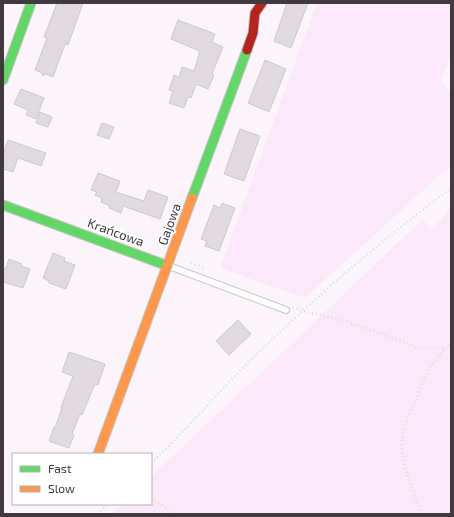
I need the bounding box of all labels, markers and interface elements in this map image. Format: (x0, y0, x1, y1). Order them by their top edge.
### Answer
street label: Gajowa (154, 201, 184, 247)
street label: Krańcowa (86, 214, 146, 250)
legend (12, 453, 152, 505)
text: Fast (48, 461, 72, 475)
text: Slow (48, 481, 75, 495)

